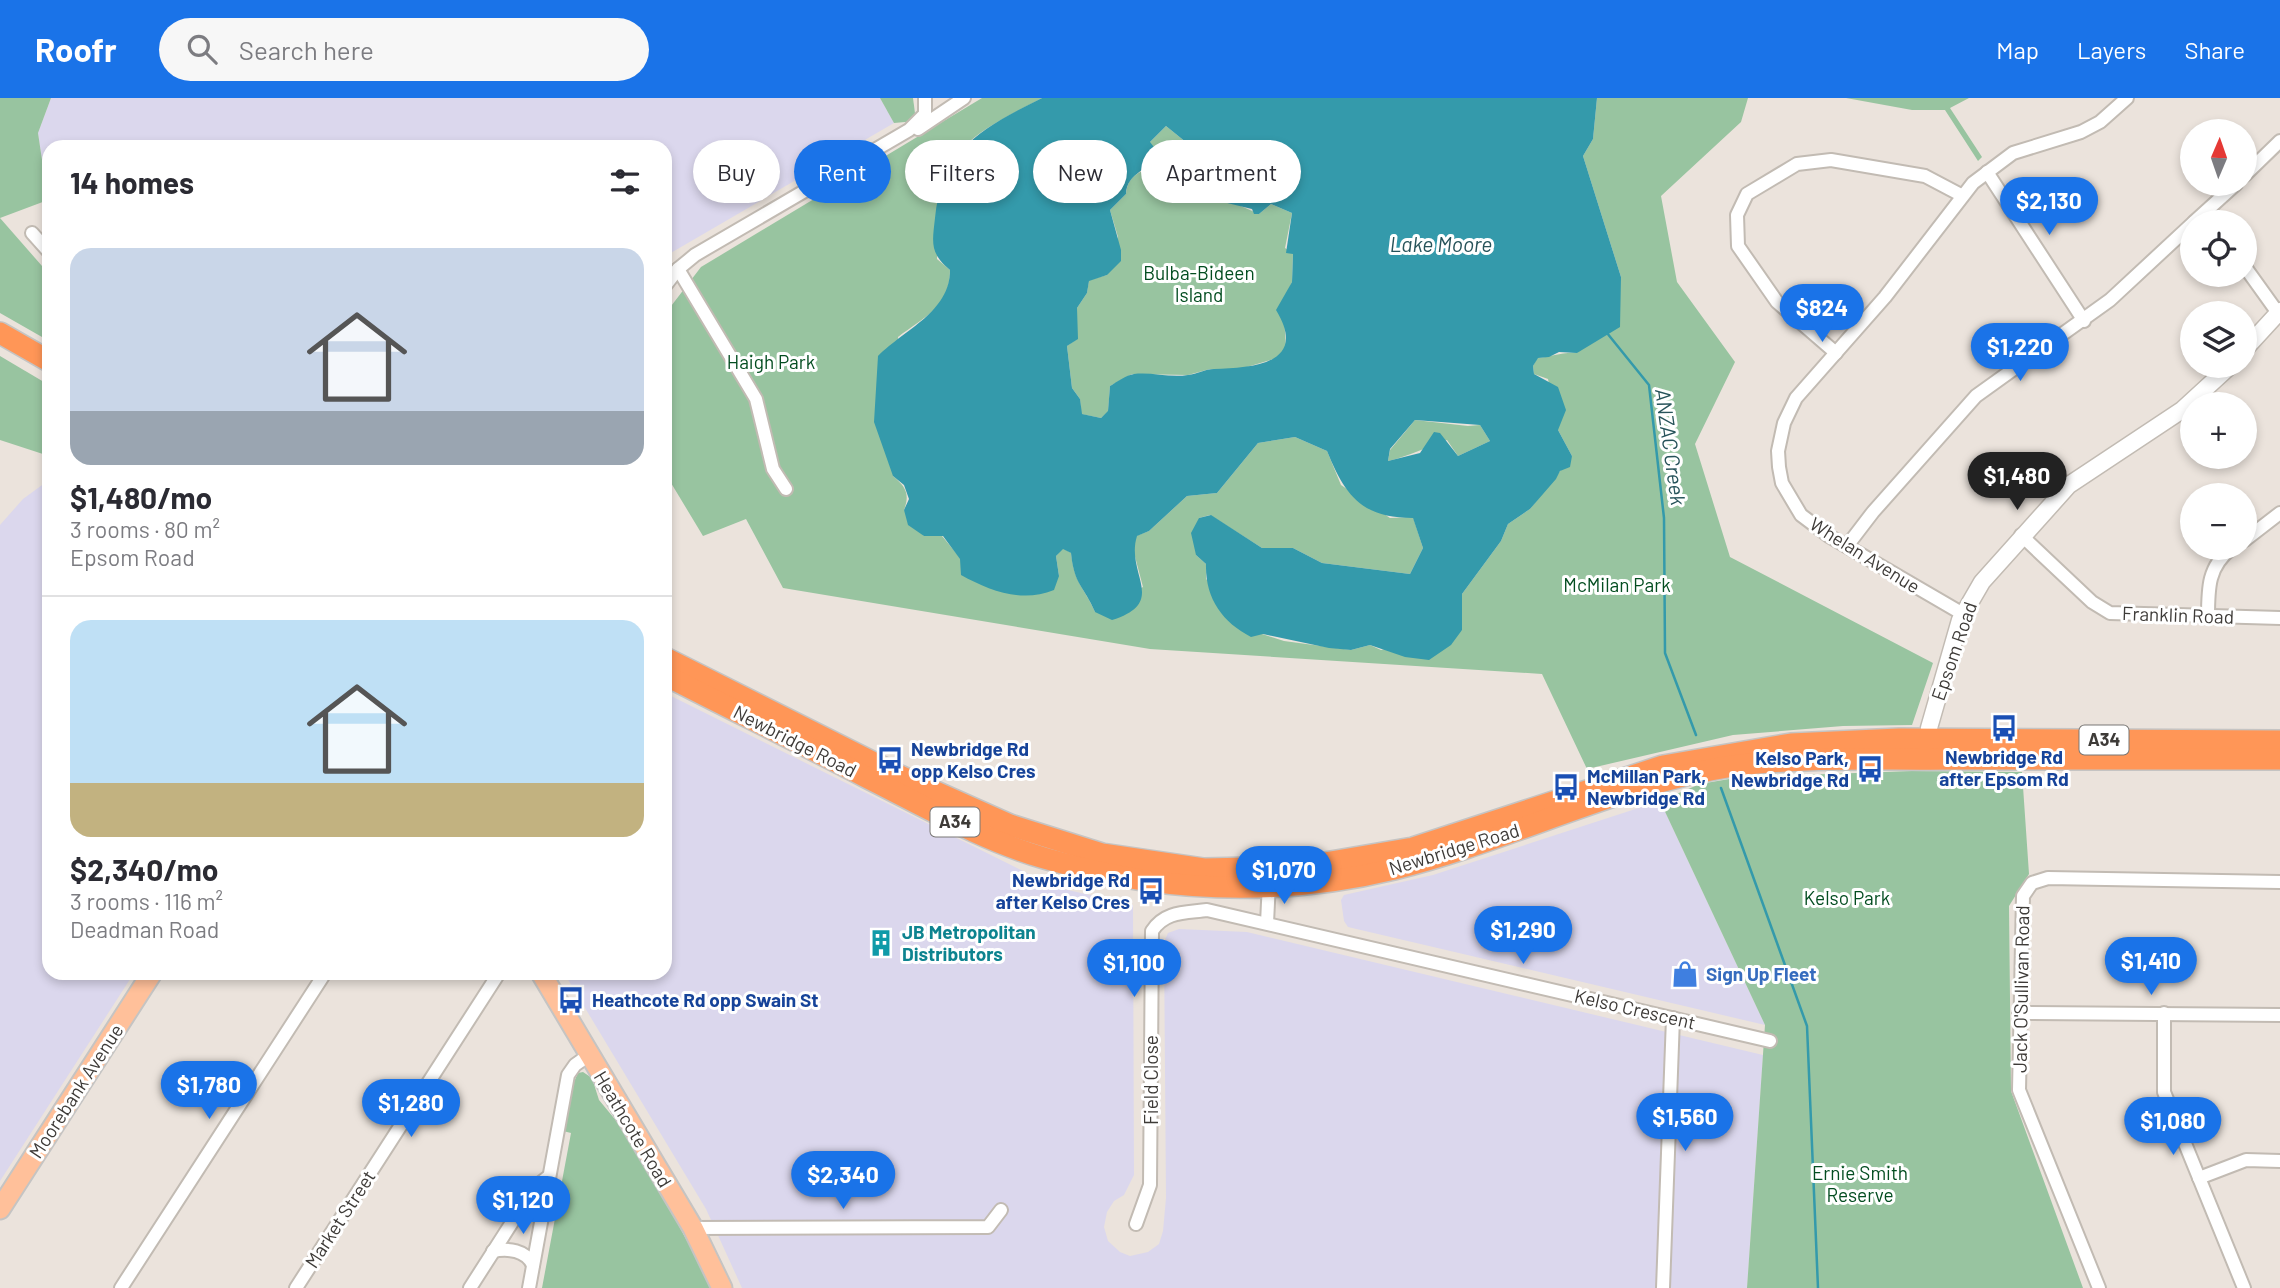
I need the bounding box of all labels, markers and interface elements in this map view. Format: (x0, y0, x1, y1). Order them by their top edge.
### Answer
search box (159, 18, 649, 81)
text: Roofr (35, 29, 117, 69)
icon: search (183, 30, 221, 68)
text: Search here (239, 34, 374, 65)
text: Map (1996, 35, 2039, 64)
text: Layers (2077, 35, 2146, 64)
text: Share (2184, 35, 2245, 64)
north arrow (2180, 119, 2258, 196)
map controls (2180, 119, 2257, 560)
chip: Buy (693, 140, 780, 203)
chip: Rent (794, 140, 891, 203)
chip: Filters (905, 140, 1019, 203)
chip: New (1033, 140, 1127, 203)
chip: Apartment (1141, 140, 1301, 203)
icon: filters (606, 163, 644, 201)
text: 14 homes (70, 164, 194, 200)
pin: $2,130 (1992, 178, 2106, 237)
text: $2,130 (2016, 186, 2082, 214)
button: locate (2180, 210, 2257, 287)
water label: Lake Moore (1390, 231, 1492, 256)
park label: Bulba-Bideen Island (1143, 261, 1255, 306)
pin: $824 (1781, 285, 1863, 344)
text: $824 (1796, 293, 1848, 321)
icon: home (294, 294, 420, 420)
button: layers (2180, 301, 2257, 378)
pin: $1,220 (1963, 324, 2077, 383)
text: $1,220 (1987, 332, 2053, 360)
park label: Haigh Park (727, 350, 815, 373)
water label: ANZAC Creek (1651, 387, 1692, 507)
button: + (2180, 392, 2257, 469)
pin: $1,480 (1960, 452, 2074, 512)
text: $1,480 (1984, 461, 2050, 489)
text: $1,480/mo (70, 479, 212, 515)
button: − (2180, 483, 2257, 560)
street label: Whelan Avenue (1806, 512, 1925, 598)
text: 3 rooms · 80 m² (70, 515, 220, 543)
text: Epsom Road (70, 543, 195, 571)
park label: McMilan Park (1563, 573, 1671, 596)
street label: Epsom Road (1926, 598, 1981, 703)
street label: Franklin Road (2122, 601, 2234, 628)
icon: home (294, 666, 420, 792)
street label: Newbridge Road (730, 700, 861, 781)
bus stop icon: Newbridge Rd after Epsom Rd (1989, 713, 2019, 743)
road number: A34 (2080, 726, 2128, 754)
place label: Newbridge Rd opp Kelso Cres (911, 737, 1035, 782)
bus stop icon: Newbridge Rd opp Kelso Cres (875, 745, 905, 775)
place label: Newbridge Rd after Epsom Rd (1939, 745, 2069, 790)
place label: Kelso Park, Newbridge Rd (1731, 746, 1849, 791)
bus stop icon: Kelso Park, Newbridge Rd (1855, 754, 1885, 784)
place label: McMillan Park, Newbridge Rd (1587, 764, 1706, 809)
bus stop icon: McMillan Park, Newbridge Rd (1551, 772, 1581, 802)
road number: A34 (930, 808, 979, 836)
street label: Newbridge Road (1386, 818, 1522, 879)
pin: $1,070 (1227, 846, 1341, 906)
text: $2,340/mo (70, 851, 218, 887)
text: $1,070 (1252, 855, 1316, 883)
place label: Newbridge Rd after Kelso Cres (996, 868, 1130, 913)
bus stop icon: Newbridge Rd after Kelso Cres (1136, 876, 1166, 906)
park label: Kelso Park (1804, 886, 1890, 909)
text: 3 rooms · 116 m² (70, 887, 223, 915)
street label: Jack O'Sullivan Road (2008, 905, 2033, 1073)
pin: $1,290 (1466, 906, 1580, 966)
text: Deadman Road (70, 915, 219, 943)
text: $1,290 (1490, 915, 1556, 943)
place label: JB Metropolitan Distributors (902, 920, 1036, 965)
building icon: JB Metropolitan Distributors (866, 928, 896, 958)
pin: $1,410 (2094, 937, 2208, 997)
pin: $1,100 (1077, 940, 1191, 999)
text: $1,410 (2121, 946, 2181, 974)
text: $1,100 (1103, 948, 1165, 976)
shop icon: Sign Up Fleet (1670, 959, 1700, 989)
place label: Sign Up Fleet (1706, 962, 1816, 985)
street label: Kelso Crescent (1572, 983, 1698, 1034)
bus stop icon: Heathcote Rd opp Swain St (556, 985, 586, 1015)
place label: Heathcote Rd opp Swain St (592, 988, 819, 1011)
street label: Moorebank Avenue (24, 1019, 128, 1162)
street label: Field Close (1139, 1035, 1162, 1125)
pin: $1,780 (152, 1062, 266, 1121)
street label: Heathcote Road (590, 1066, 677, 1191)
text: $1,780 (177, 1070, 241, 1098)
pin: $1,280 (354, 1080, 468, 1139)
text: $1,280 (378, 1088, 444, 1116)
pin: $1,560 (1628, 1094, 1742, 1153)
pin: $1,080 (2116, 1098, 2230, 1157)
text: $1,560 (1652, 1102, 1718, 1130)
text: $1,080 (2140, 1106, 2206, 1134)
pin: $2,340 (786, 1152, 900, 1211)
text: $2,340 (807, 1160, 879, 1188)
park label: Ernie Smith Reserve (1812, 1161, 1908, 1206)
street label: Market Street (299, 1166, 380, 1272)
pin: $1,120 (466, 1176, 580, 1236)
text: $1,120 (492, 1185, 554, 1213)

